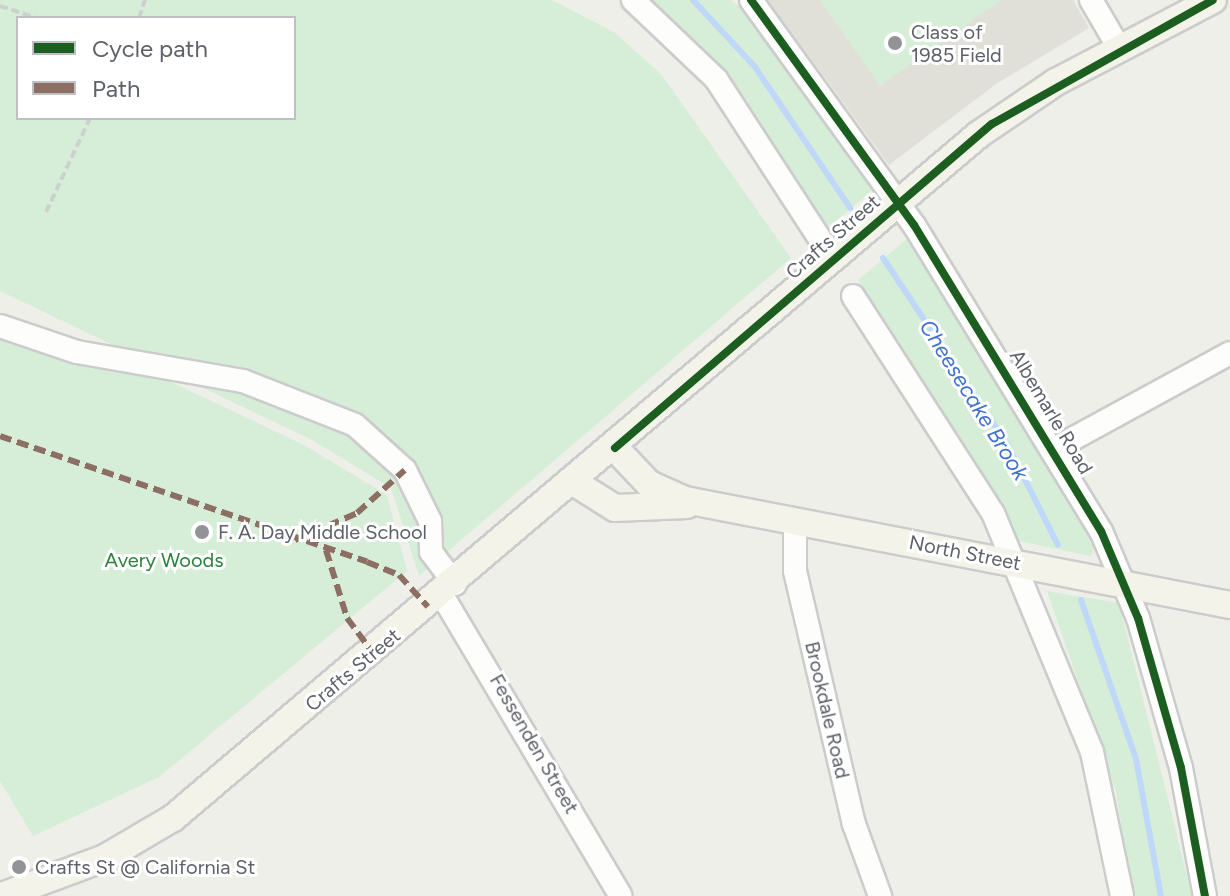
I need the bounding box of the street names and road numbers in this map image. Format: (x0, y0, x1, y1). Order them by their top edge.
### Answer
street label: Crafts Street (781, 190, 885, 284)
street label: Albemarle Road (1004, 345, 1098, 479)
street label: North Street (907, 530, 1023, 576)
street label: Crafts Street (301, 623, 405, 717)
street label: Brookdale Road (800, 639, 854, 781)
street label: Fessenden Street (484, 670, 584, 818)

